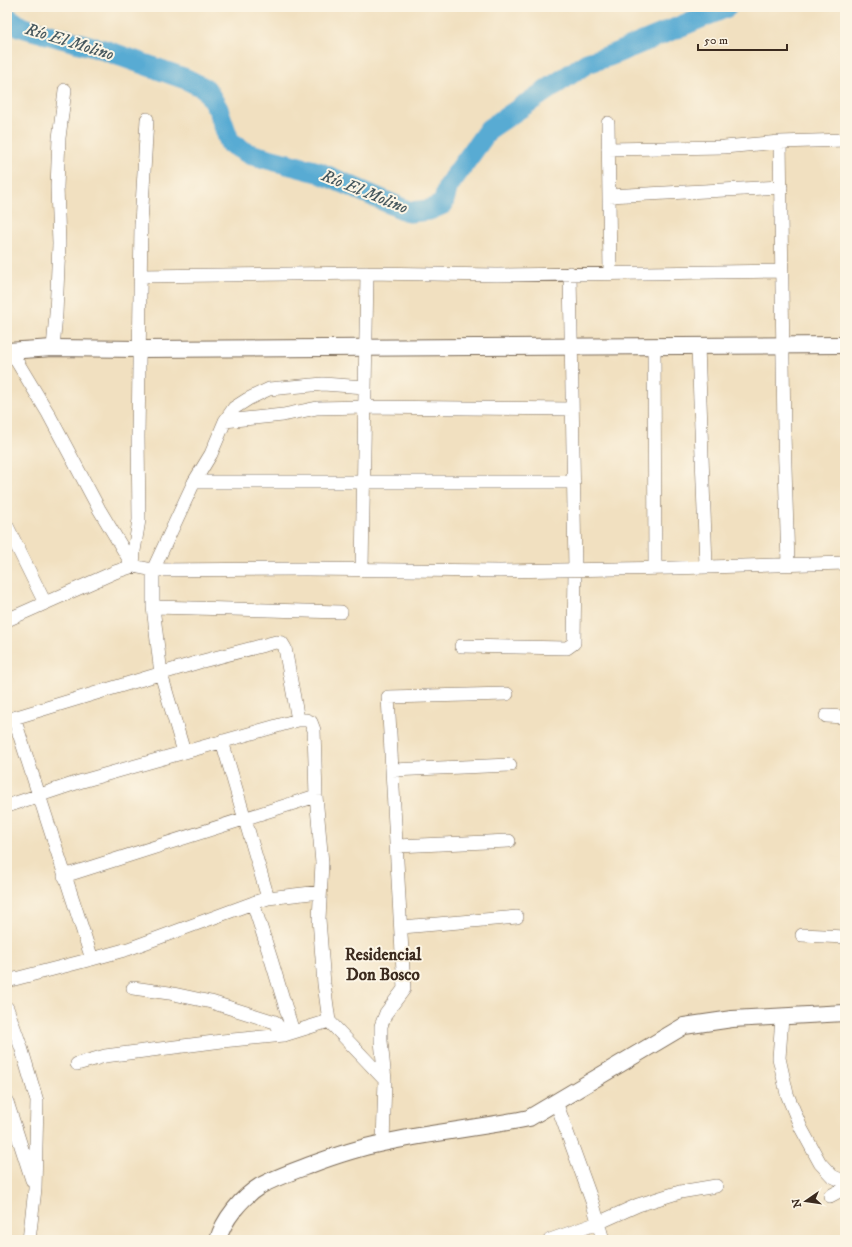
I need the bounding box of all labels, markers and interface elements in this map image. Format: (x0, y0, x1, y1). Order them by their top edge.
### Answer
water label: Río El Molino (22, 18, 117, 66)
scale bar (698, 26, 787, 52)
text: 50 m (704, 33, 728, 48)
water label: Río El Molino (317, 164, 411, 219)
district label: Residencial Don Bosco (345, 944, 422, 986)
north arrow (786, 1181, 826, 1221)
text: N (789, 1197, 805, 1209)

